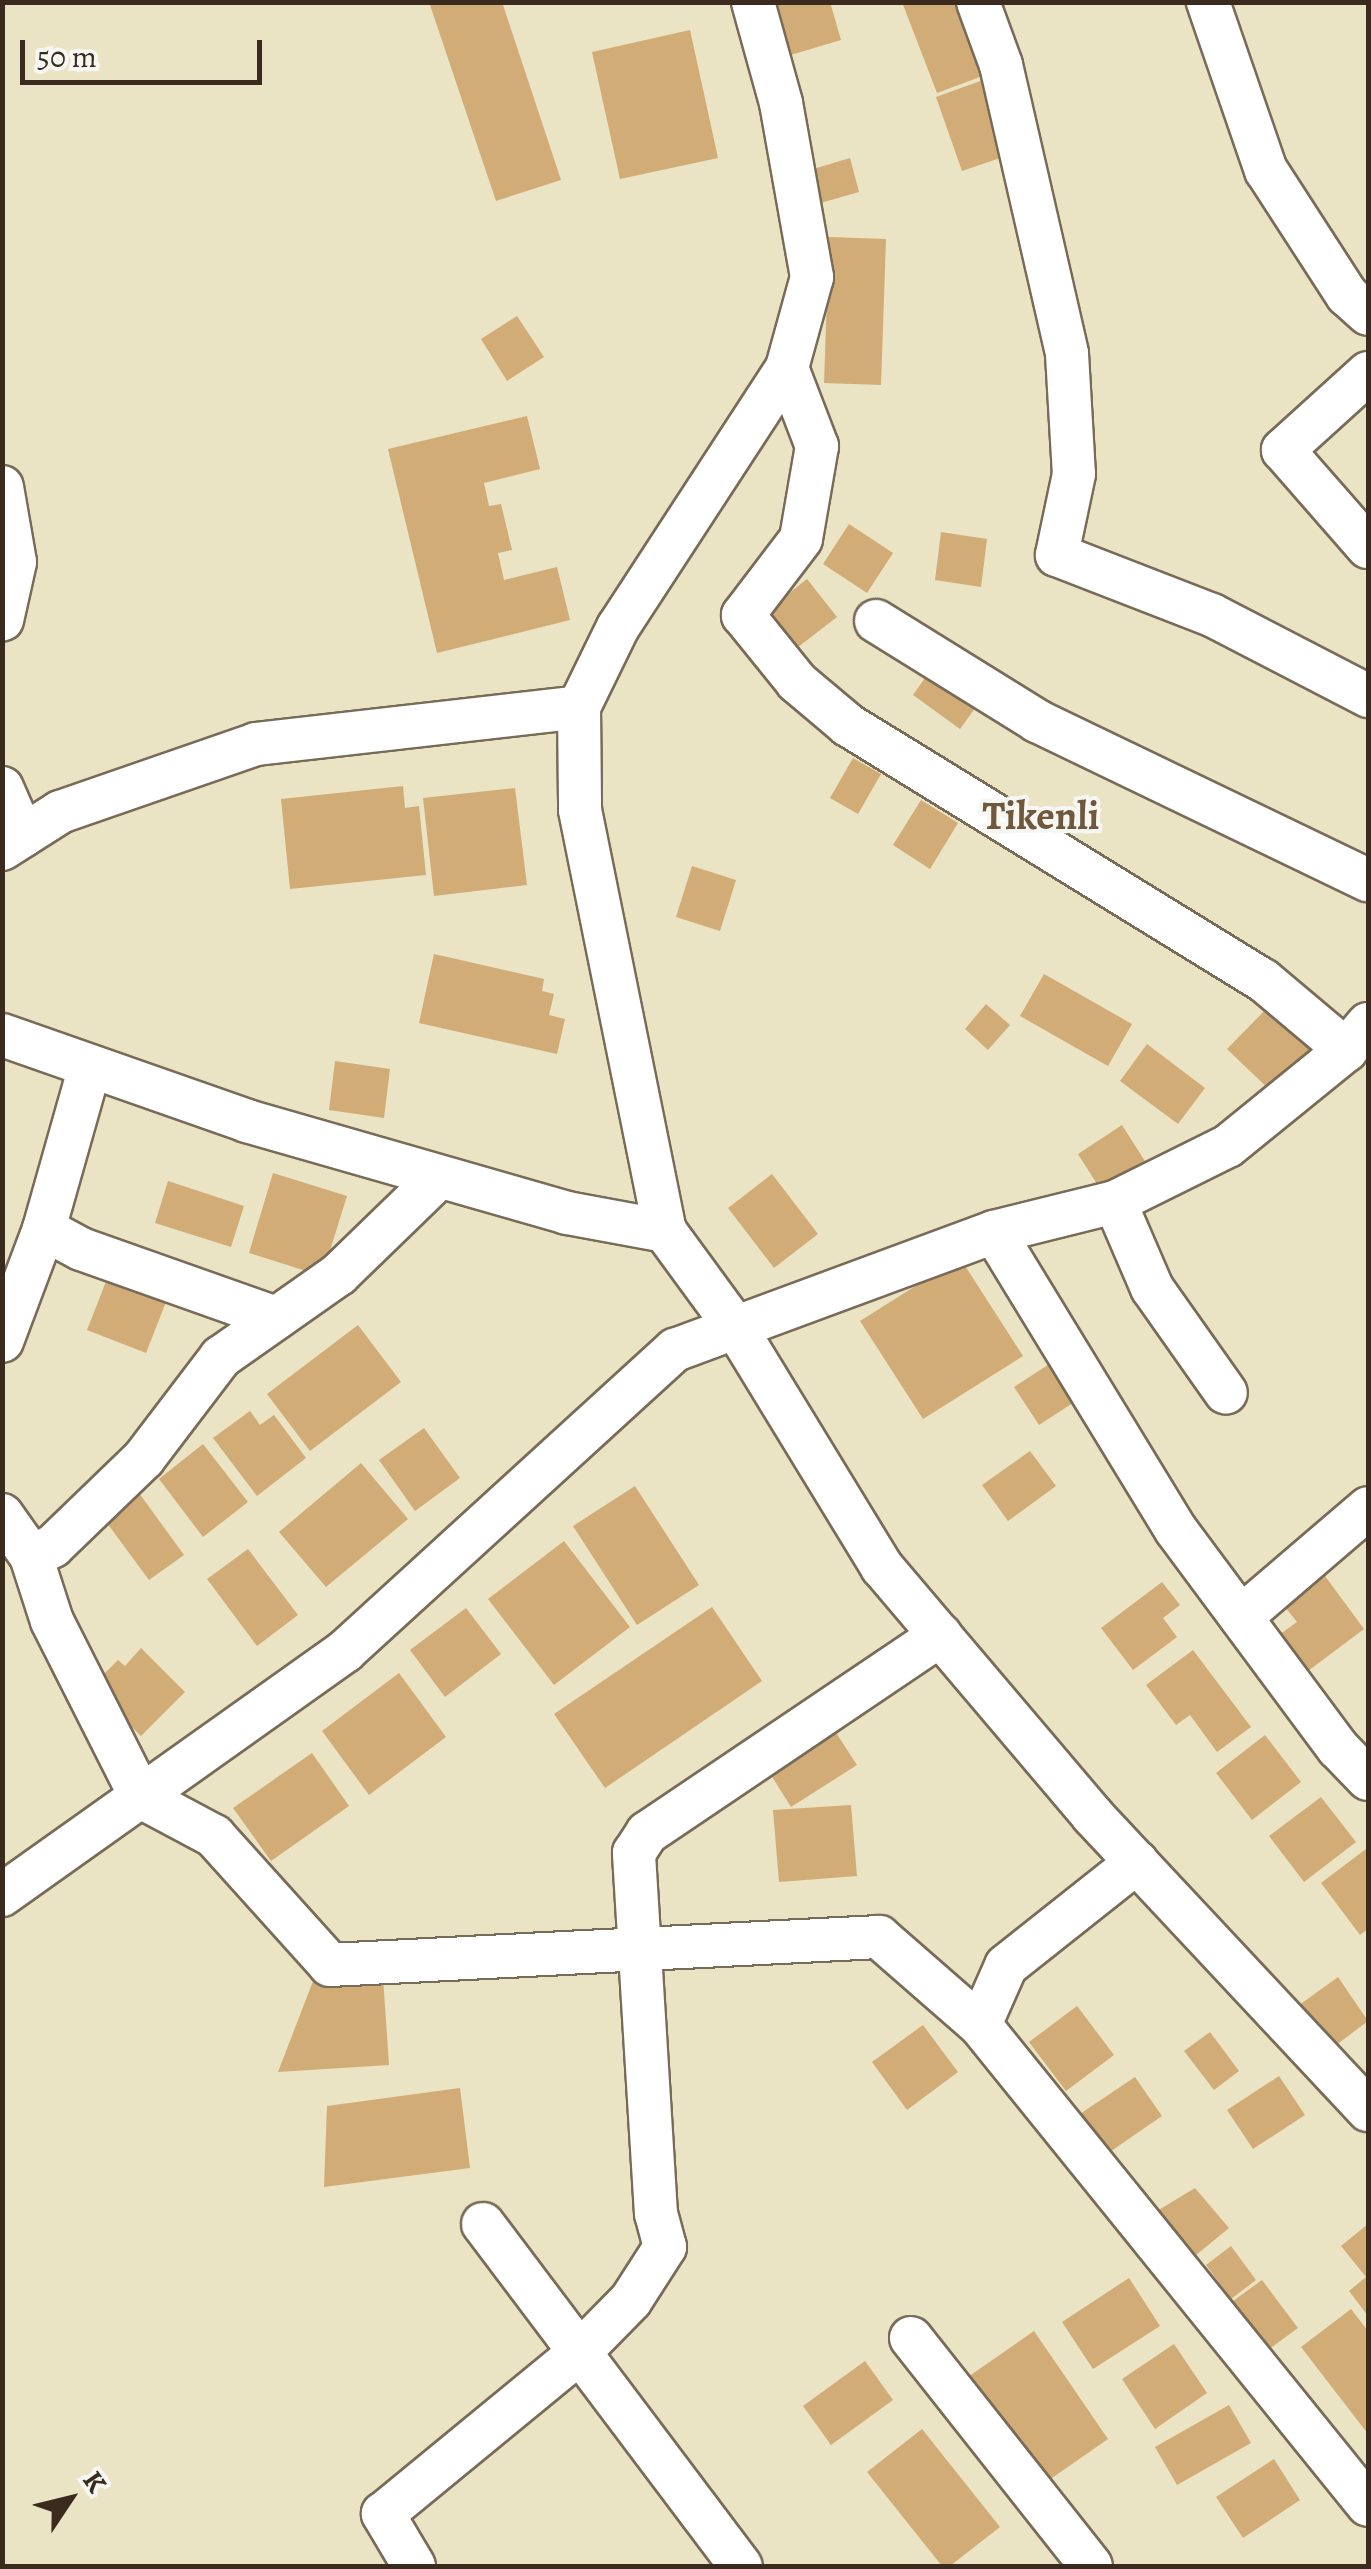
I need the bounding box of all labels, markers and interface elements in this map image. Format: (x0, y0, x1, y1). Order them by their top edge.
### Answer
scale bar (25, 20, 268, 82)
text: 50 m (37, 37, 97, 77)
district label: Tikenli (982, 792, 1100, 840)
north arrow (20, 2449, 120, 2549)
text: K (74, 2463, 115, 2500)

